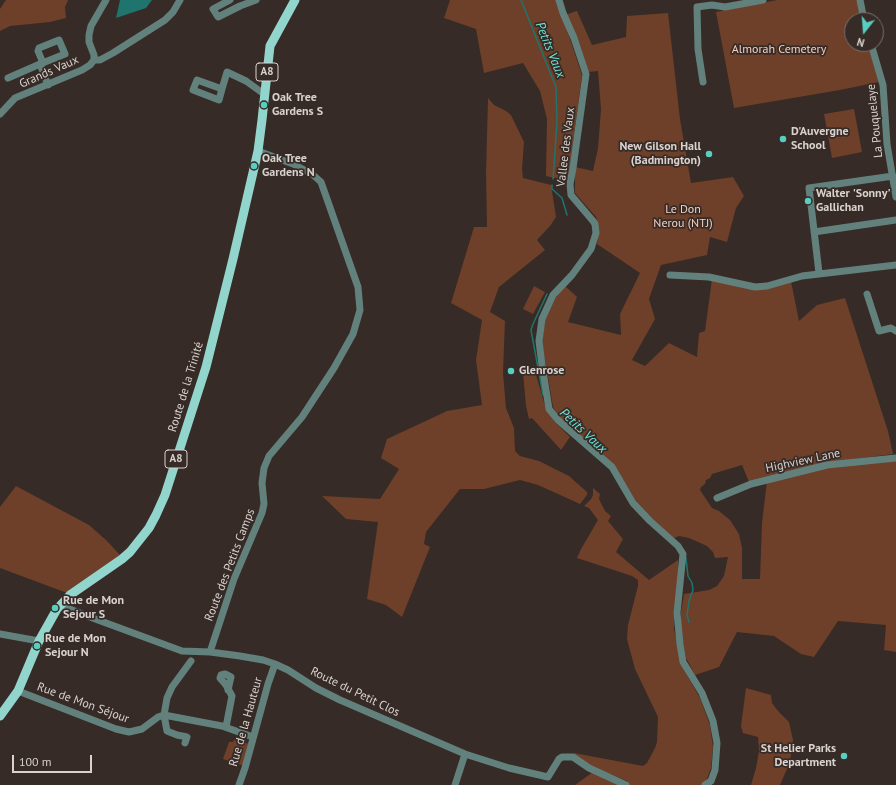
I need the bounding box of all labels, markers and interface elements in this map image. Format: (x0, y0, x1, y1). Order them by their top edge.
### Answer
north arrow (844, 12, 884, 52)
water label: Petits Vaux (532, 20, 568, 80)
text: N (855, 35, 866, 50)
park label: Almorah Cemetery (732, 43, 826, 57)
street label: Grands Vaux (17, 53, 81, 91)
road number: A8 (256, 63, 278, 81)
street label: La Pouquelaye (864, 83, 886, 159)
place label: Oak Tree Gardens S (272, 91, 323, 119)
marker: Oak Tree Gardens S (259, 100, 269, 110)
street label: Vallee des Vaux (554, 106, 578, 188)
place label: D'Auvergne School (791, 125, 849, 153)
marker: D'Auvergne School (778, 134, 788, 144)
place label: New Gilson Hall (Badmington) (619, 140, 701, 168)
marker: New Gilson Hall (Badmington) (704, 149, 714, 159)
place label: Oak Tree Gardens N (262, 152, 315, 180)
marker: Oak Tree Gardens N (249, 161, 259, 171)
place label: Walter 'Sonny' Gallichan (816, 187, 890, 215)
marker: Walter 'Sonny' Gallichan (803, 196, 813, 206)
park label: Le Don Nerou (NTJ) (653, 203, 713, 231)
street label: Route de la Trinité (165, 340, 207, 434)
place label: Glenrose (519, 364, 564, 378)
marker: Glenrose (506, 366, 516, 376)
water label: Petits Vaux (556, 405, 610, 457)
street label: Highview Lane (764, 446, 842, 476)
road number: A8 (165, 450, 187, 468)
street label: Route des Petits Camps (202, 507, 258, 623)
place label: Rue de Mon Sejour S (63, 594, 124, 622)
marker: Rue de Mon Sejour S (50, 603, 60, 613)
place label: Rue de Mon Sejour N (45, 632, 106, 660)
marker: Rue de Mon Sejour N (32, 641, 42, 651)
street label: Route du Petit Clos (308, 664, 402, 720)
street label: Rue de la Hauteur (226, 676, 266, 768)
street label: Rue de Mon Séjour (35, 680, 131, 726)
place label: St Helier Parks Department (761, 742, 836, 770)
scale bar (14, 747, 94, 773)
marker: St Helier Parks Department (839, 751, 849, 761)
text: 100 m (19, 754, 52, 769)

